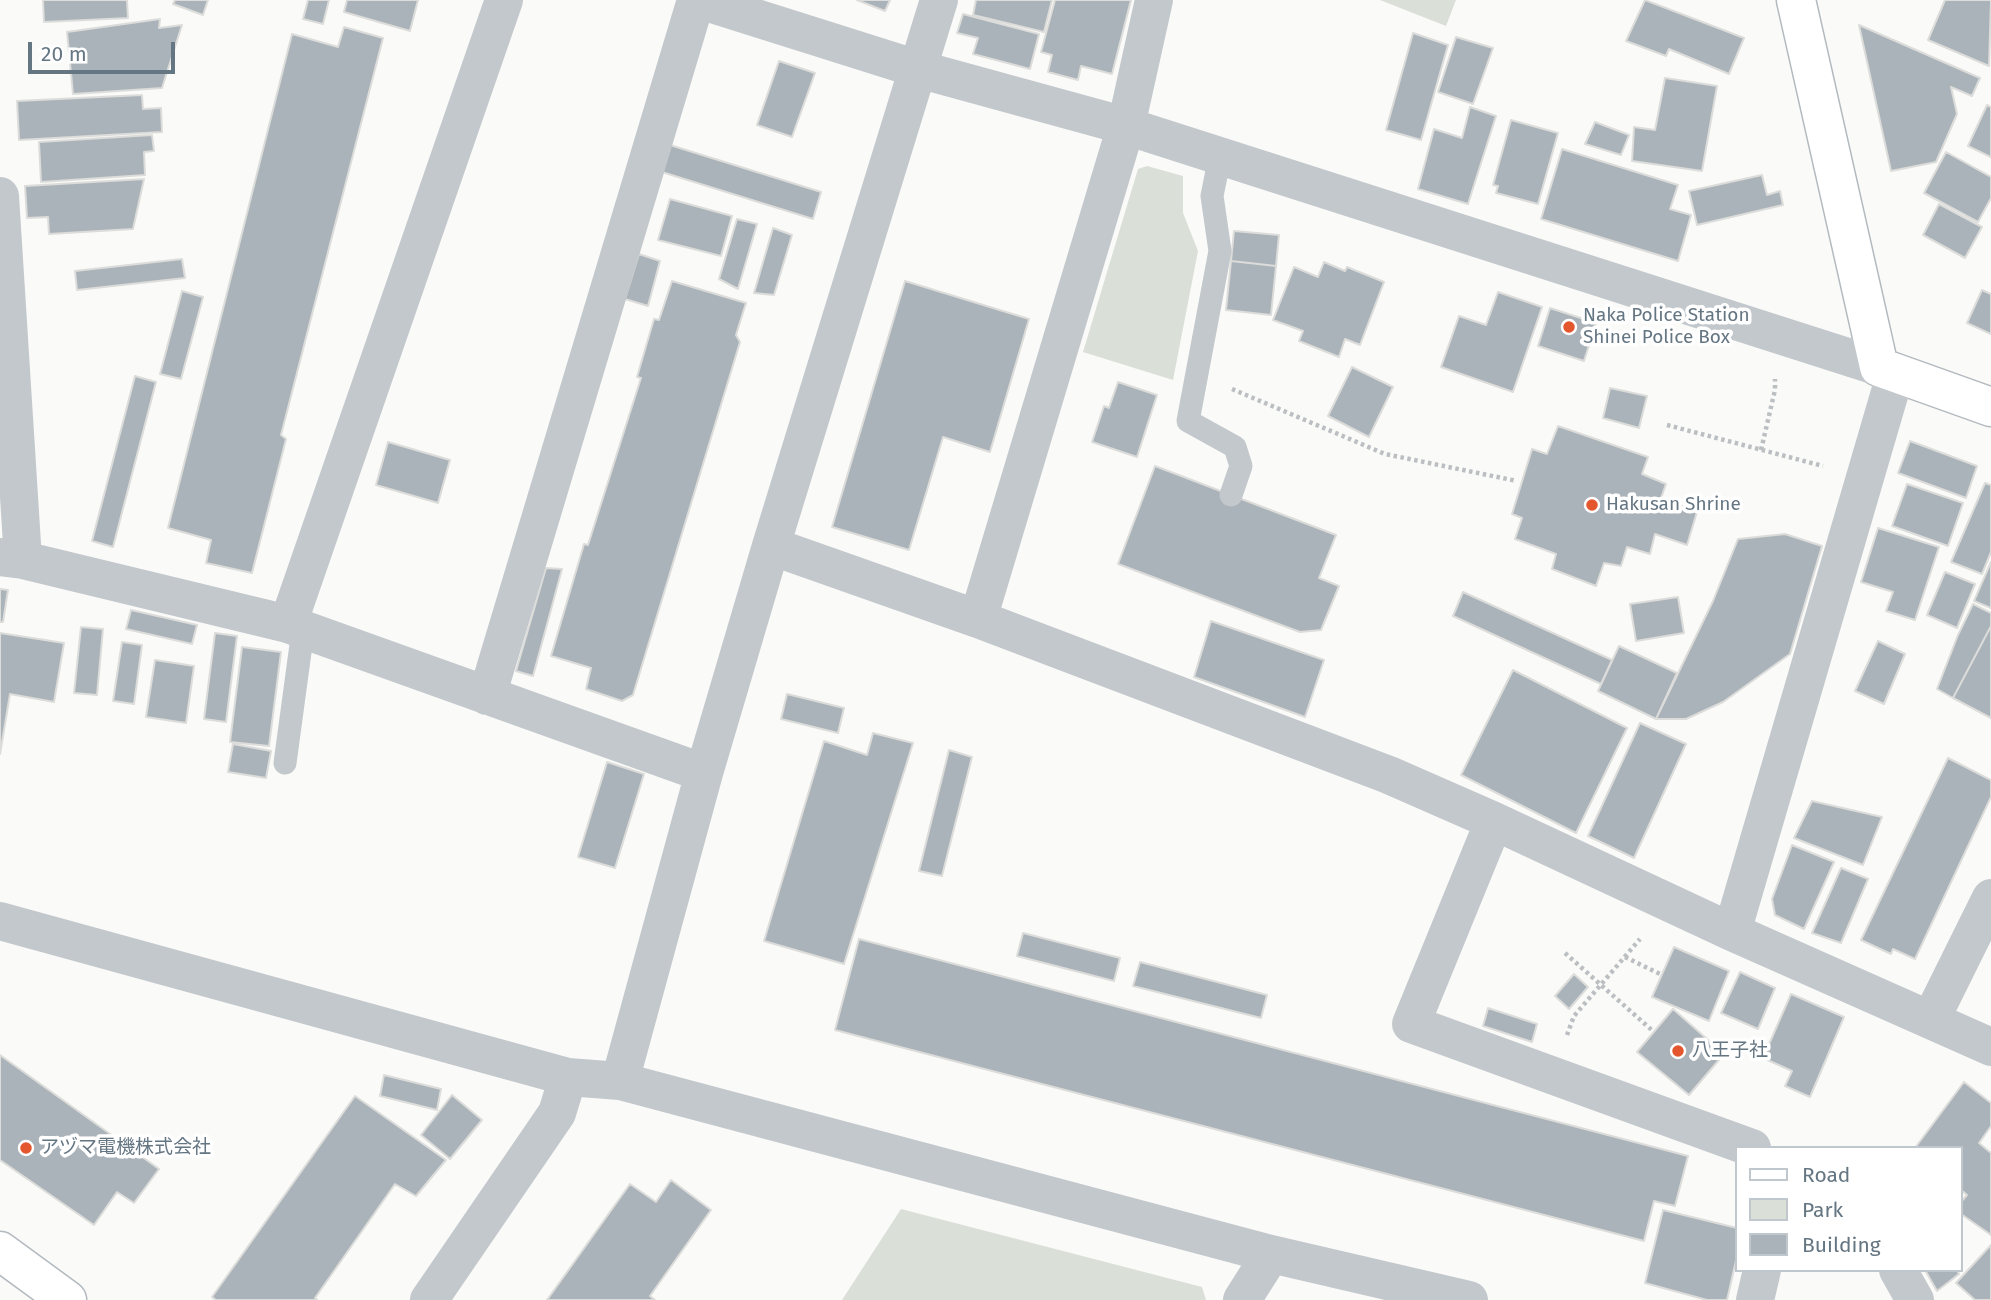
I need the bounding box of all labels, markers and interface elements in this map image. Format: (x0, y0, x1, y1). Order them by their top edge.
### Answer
scale bar (32, 28, 178, 72)
text: 20 m (41, 41, 87, 67)
place label: Naka Police Station Shinei Police Box (1583, 305, 1750, 349)
marker: Naka Police Station Shinei Police Box (1561, 319, 1577, 335)
place label: Hakusan Shrine (1606, 494, 1741, 516)
marker: Hakusan Shrine (1584, 497, 1600, 513)
place label: 八王子社 (1692, 1040, 1768, 1062)
marker: 八王子社 (1670, 1043, 1686, 1059)
place label: アヅマ電機株式会社 (40, 1137, 211, 1159)
marker: アヅマ電機株式会社 (18, 1140, 34, 1156)
legend (1736, 1146, 1963, 1272)
text: Road (1802, 1162, 1850, 1188)
text: Park (1802, 1197, 1843, 1223)
text: Building (1802, 1232, 1881, 1258)

